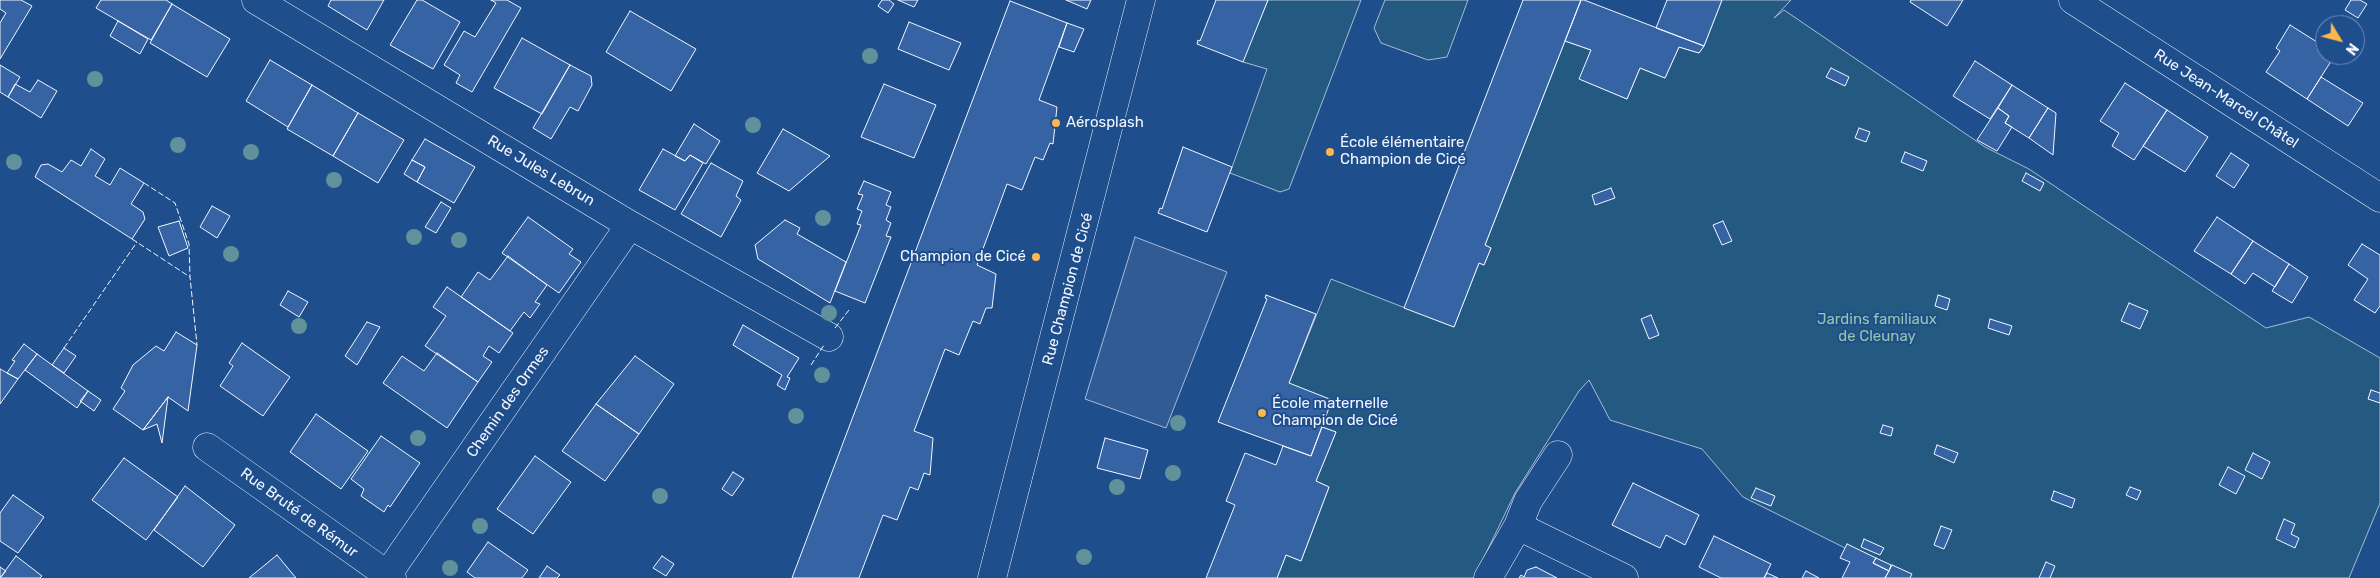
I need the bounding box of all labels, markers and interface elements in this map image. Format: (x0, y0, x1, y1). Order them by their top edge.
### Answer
north arrow (2315, 15, 2365, 65)
text: N (2342, 40, 2361, 58)
street label: Rue Jean-Marcel Châtel (2151, 46, 2301, 152)
place label: Aérosplash (1066, 114, 1144, 132)
marker: Aérosplash (1050, 117, 1062, 129)
street label: Rue Jules Lebrun (484, 132, 598, 210)
place label: École élémentaire Champion de Cicé (1340, 134, 1466, 169)
marker: École élémentaire Champion de Cicé (1324, 146, 1336, 158)
street label: Rue Champion de Cicé (1039, 211, 1097, 367)
place label: Champion de Cicé (900, 248, 1026, 266)
marker: Champion de Cicé (1030, 251, 1042, 263)
park label: Jardins familiaux de Cleunay (1817, 311, 1937, 346)
street label: Chemin des Ormes (463, 343, 553, 461)
place label: École maternelle Champion de Cicé (1272, 395, 1398, 430)
marker: École maternelle Champion de Cicé (1256, 407, 1268, 419)
street label: Rue Bruté de Rémur (237, 464, 361, 562)

